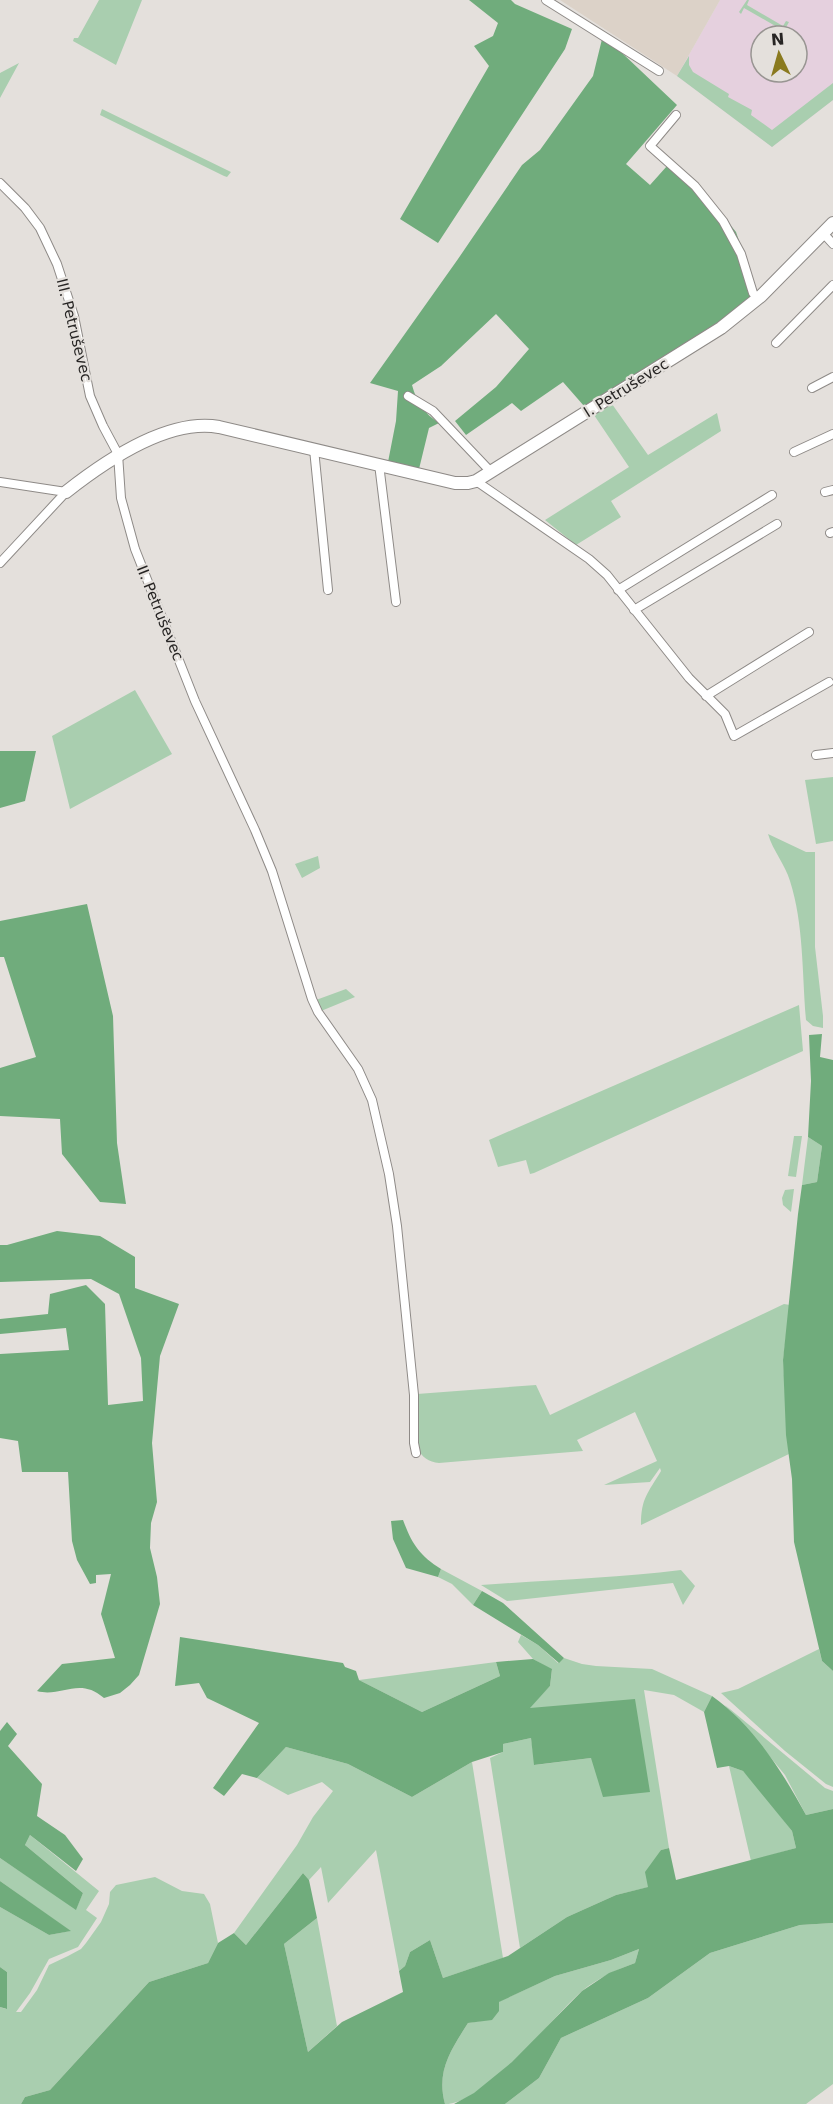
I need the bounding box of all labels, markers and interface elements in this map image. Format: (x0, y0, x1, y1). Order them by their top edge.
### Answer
north arrow (749, 24, 809, 84)
text: N (770, 30, 785, 50)
street label: III. Petruševec (53, 277, 95, 383)
street label: I. Petruševec (580, 355, 672, 421)
street label: II. Petruševec (133, 563, 187, 663)

